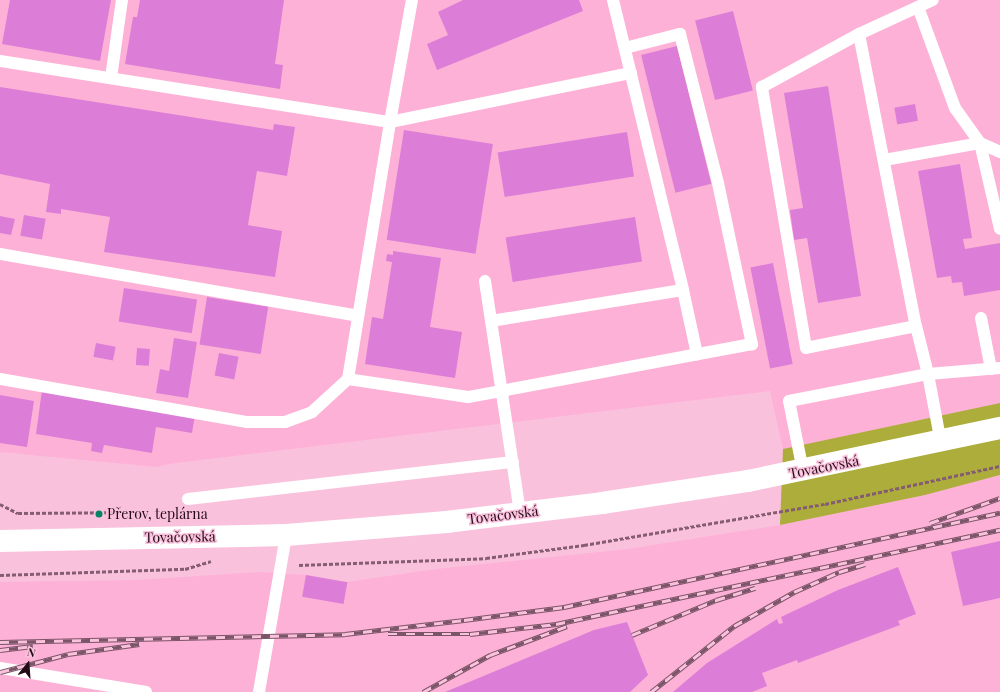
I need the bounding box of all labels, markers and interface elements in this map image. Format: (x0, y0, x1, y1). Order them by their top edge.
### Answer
street label: Tovačovská (787, 452, 861, 482)
street label: Tovačovská (467, 502, 539, 528)
place label: Přerov, teplárna (107, 506, 208, 522)
marker: Přerov, teplárna (94, 509, 104, 519)
street label: Tovačovská (144, 528, 216, 546)
north arrow (8, 644, 48, 684)
text: N (26, 644, 38, 660)

